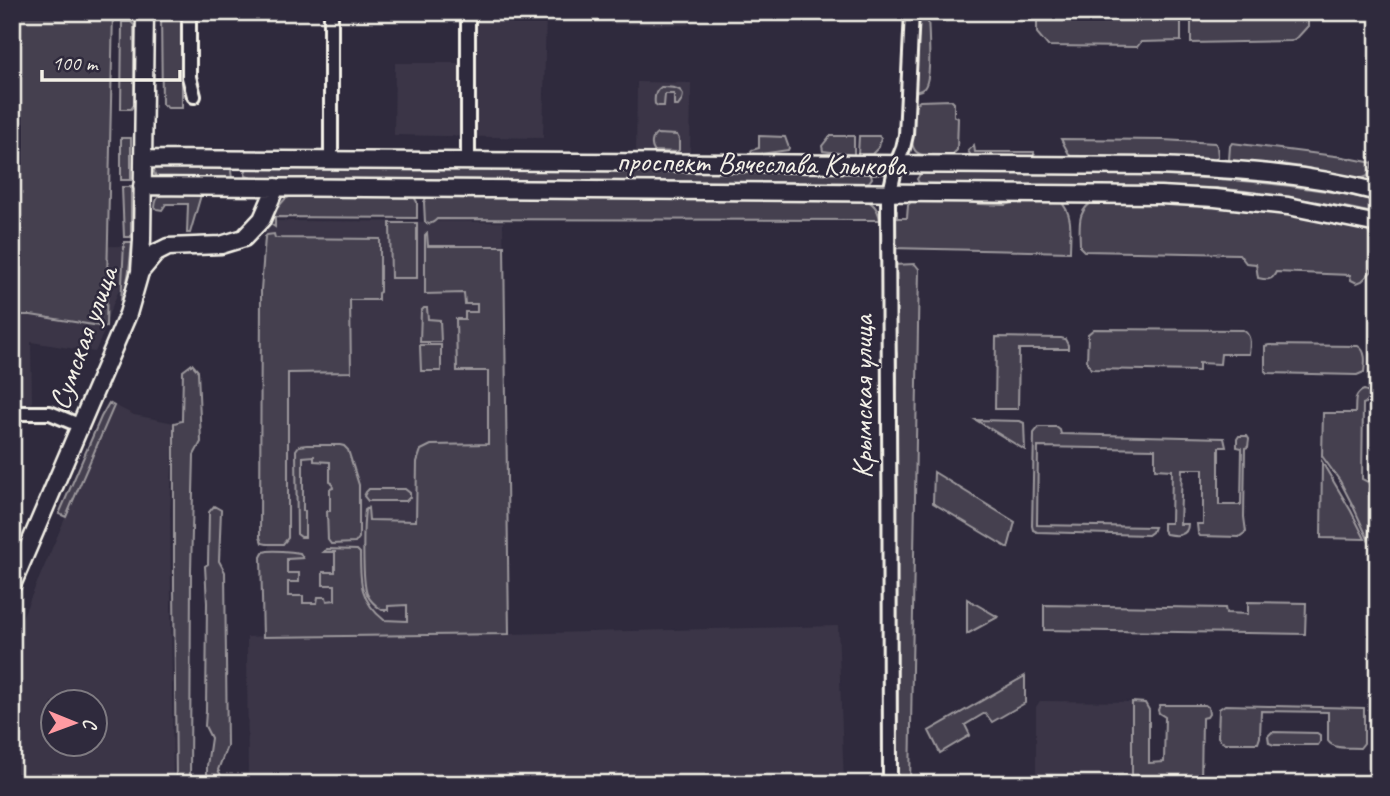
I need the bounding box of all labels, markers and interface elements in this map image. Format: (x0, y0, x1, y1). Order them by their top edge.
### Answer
scale bar (42, 38, 180, 82)
text: 100 m (52, 50, 99, 76)
street label: проспект Вячеслава Клыкова (616, 141, 908, 185)
street label: Сумская улица (40, 259, 127, 415)
street label: Крымская улица (843, 313, 881, 479)
north arrow (38, 688, 108, 758)
text: С (78, 718, 102, 731)

